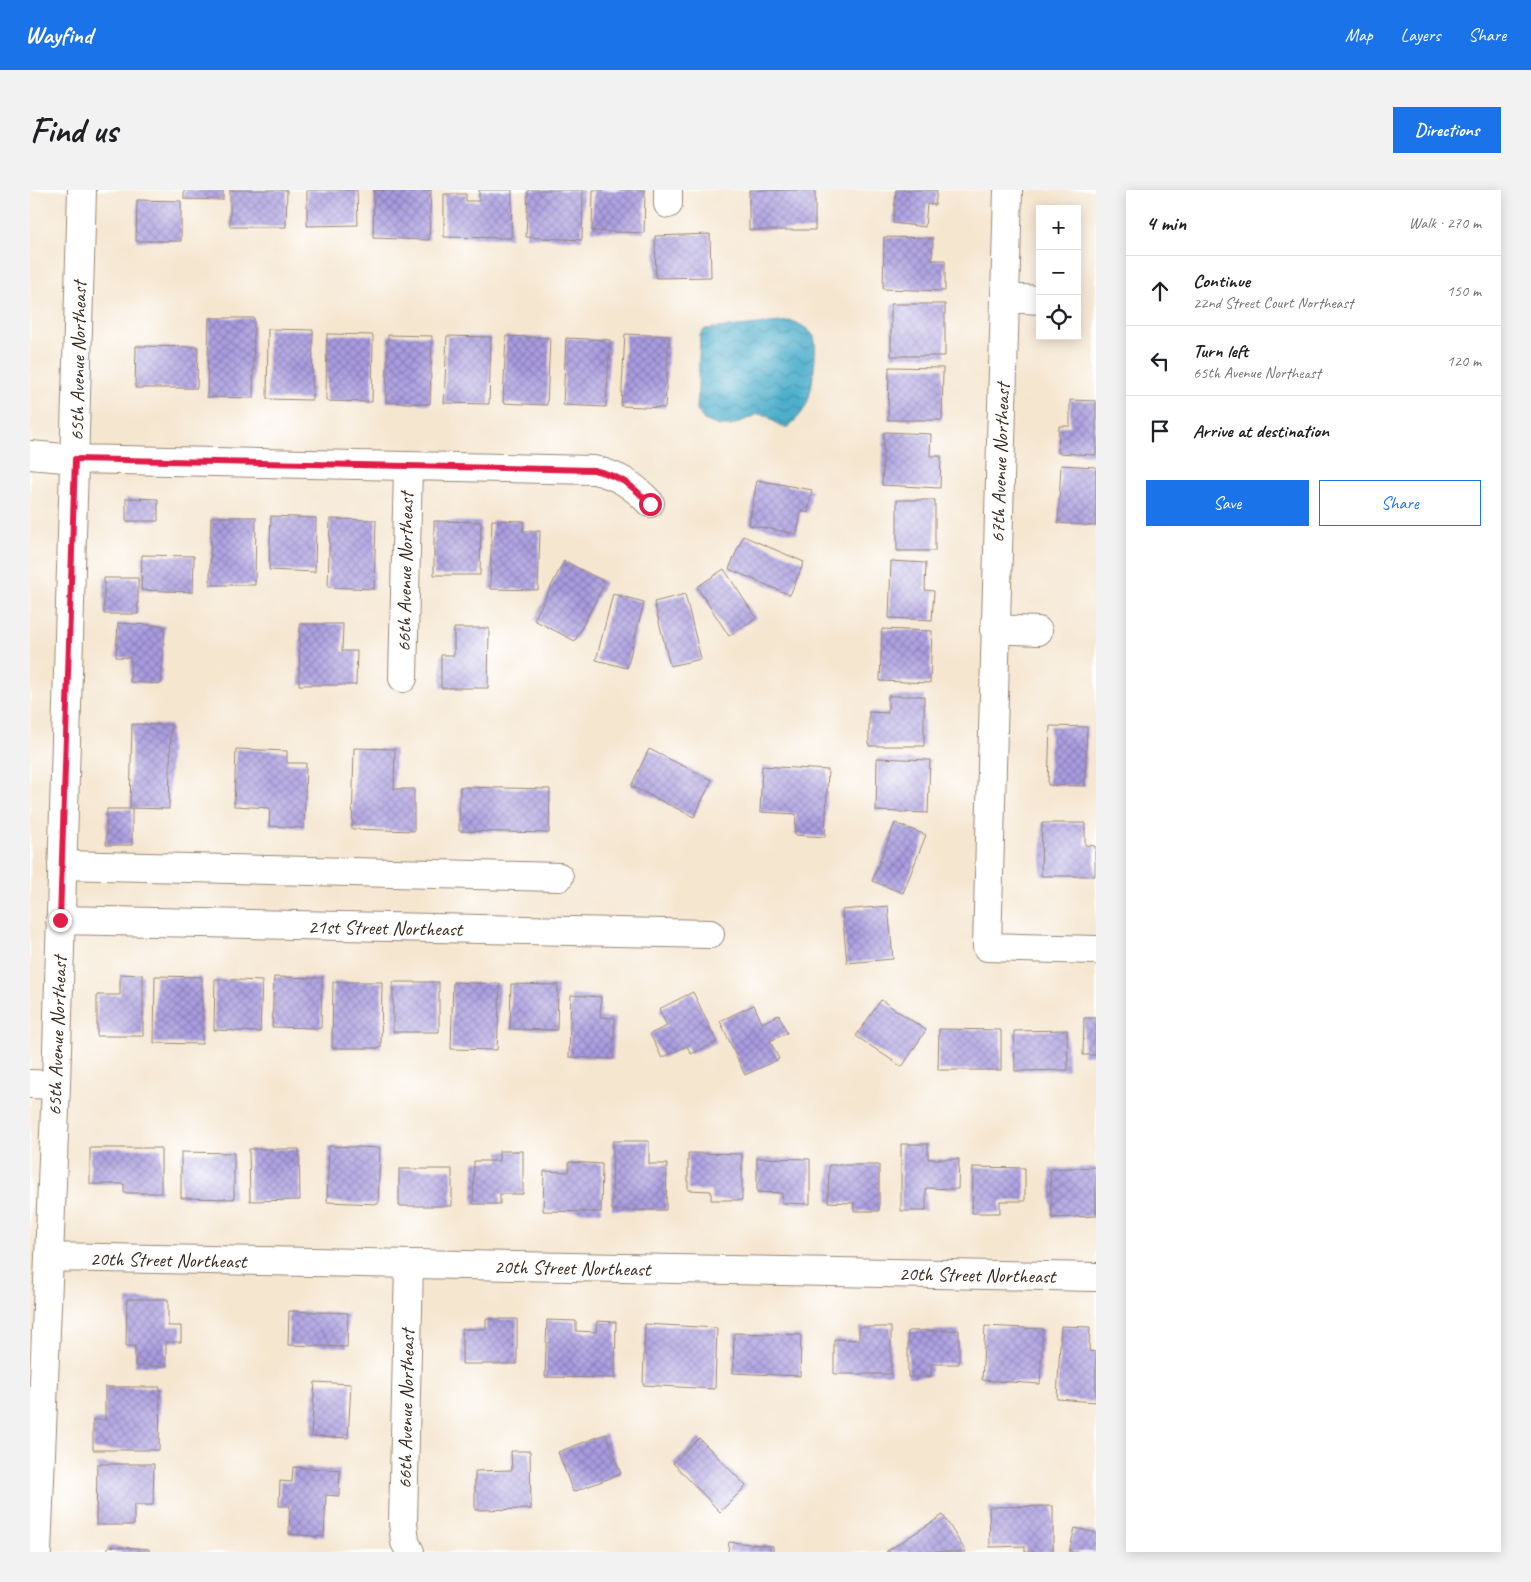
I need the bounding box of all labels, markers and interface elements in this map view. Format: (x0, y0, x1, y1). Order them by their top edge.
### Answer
text: Wayfind (25, 20, 92, 50)
text: Map (1345, 24, 1373, 46)
text: Layers (1401, 24, 1440, 46)
text: Share (1468, 24, 1506, 46)
button: Directions (1393, 107, 1501, 153)
text: Find us (30, 108, 117, 153)
map controls (1036, 205, 1081, 340)
button: + (1036, 205, 1081, 250)
text: 4 min (1146, 210, 1186, 236)
text: Walk · 270 m (1409, 213, 1481, 233)
button: − (1036, 250, 1081, 295)
text: Continue (1193, 269, 1250, 293)
icon: ahead (1146, 277, 1174, 305)
street label: 65th Avenue Northeast (64, 278, 92, 441)
text: 150 m (1447, 281, 1481, 301)
text: 22nd Street Court Northeast (1193, 293, 1353, 313)
button: locate (1036, 295, 1081, 340)
text: Turn left (1193, 339, 1248, 363)
icon: left (1146, 347, 1174, 375)
text: 120 m (1447, 351, 1481, 371)
text: 65th Avenue Northeast (1193, 363, 1321, 383)
street label: 67th Avenue Northeast (985, 379, 1015, 543)
icon: arrive (1146, 417, 1174, 445)
text: Arrive at destination (1193, 419, 1329, 443)
button: Save (1146, 480, 1309, 526)
button: Share (1319, 480, 1481, 526)
street label: 66th Avenue Northeast (391, 489, 419, 652)
route start (639, 493, 662, 516)
route end (49, 909, 72, 932)
street label: 21st Street Northeast (308, 914, 465, 942)
street label: 65th Avenue Northeast (42, 952, 72, 1116)
street label: 20th Street Northeast (90, 1246, 249, 1274)
street label: 20th Street Northeast (494, 1254, 653, 1282)
street label: 20th Street Northeast (899, 1261, 1058, 1289)
street label: 66th Avenue Northeast (392, 1326, 420, 1489)

